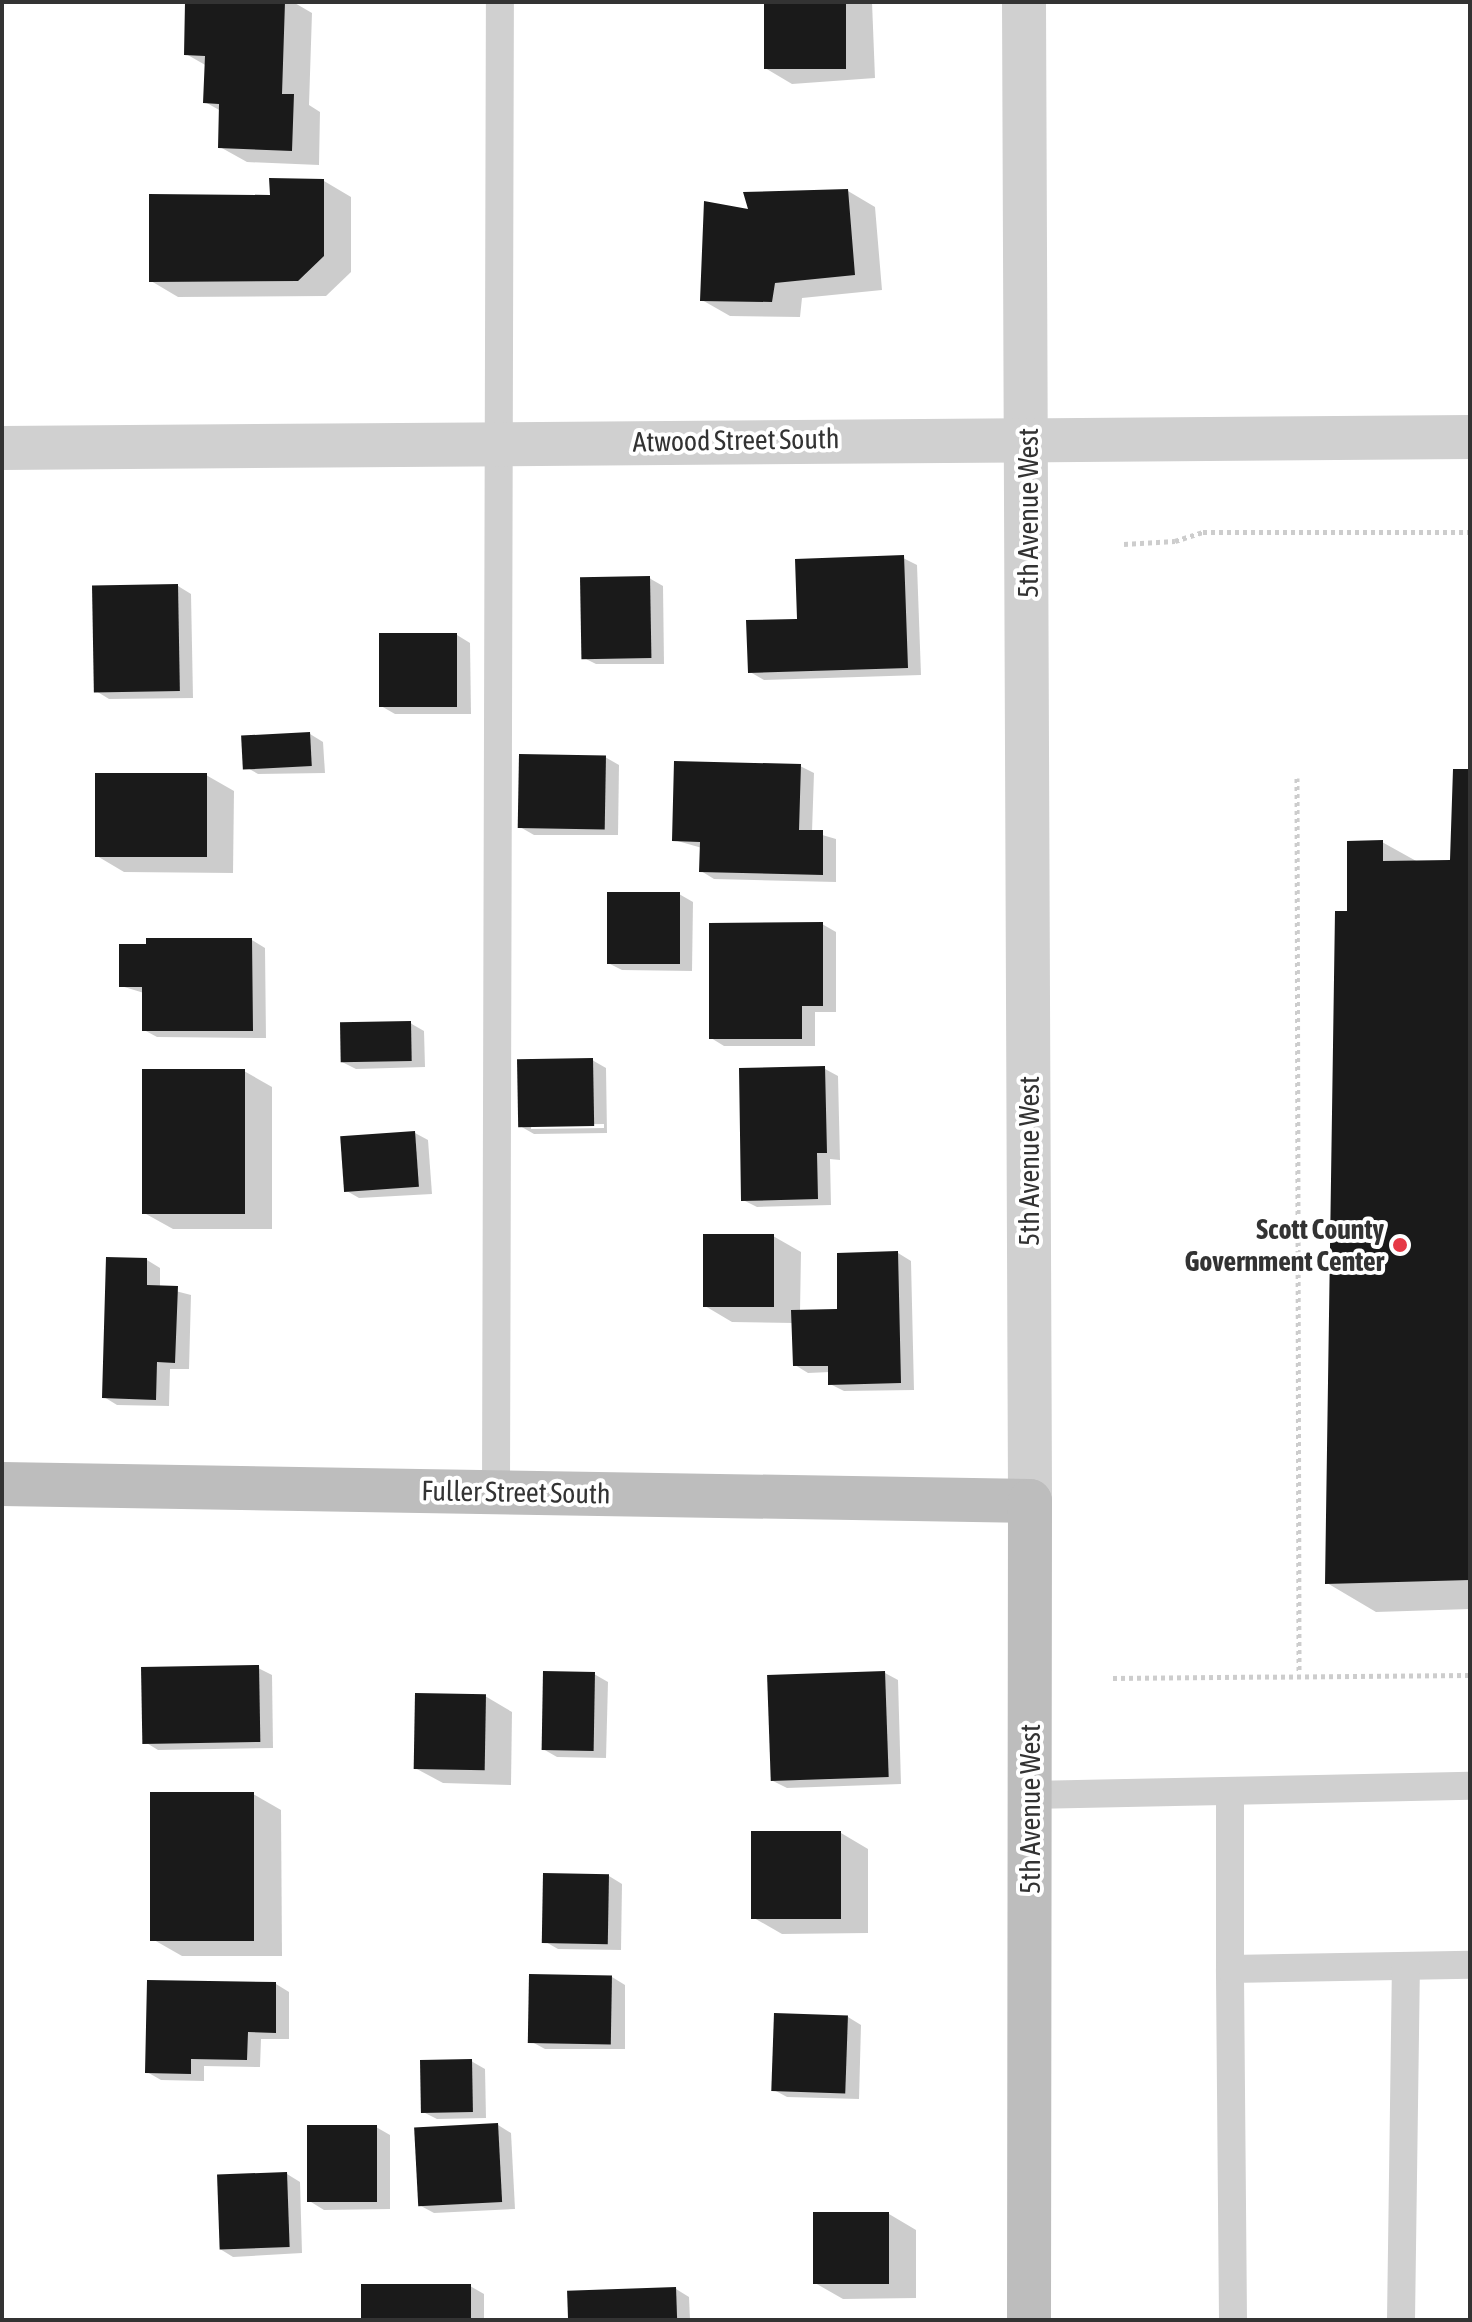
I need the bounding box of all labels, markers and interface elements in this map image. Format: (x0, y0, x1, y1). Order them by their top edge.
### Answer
street label: Atwood Street South (632, 421, 840, 459)
street label: 5th Avenue West (1011, 428, 1045, 598)
street label: 5th Avenue West (1012, 1076, 1046, 1246)
place label: Scott County Government Center (1184, 1212, 1384, 1278)
marker: Scott County Government Center (1391, 1236, 1409, 1254)
street label: Fuller Street South (421, 1474, 611, 1510)
street label: 5th Avenue West (1013, 1724, 1047, 1894)

